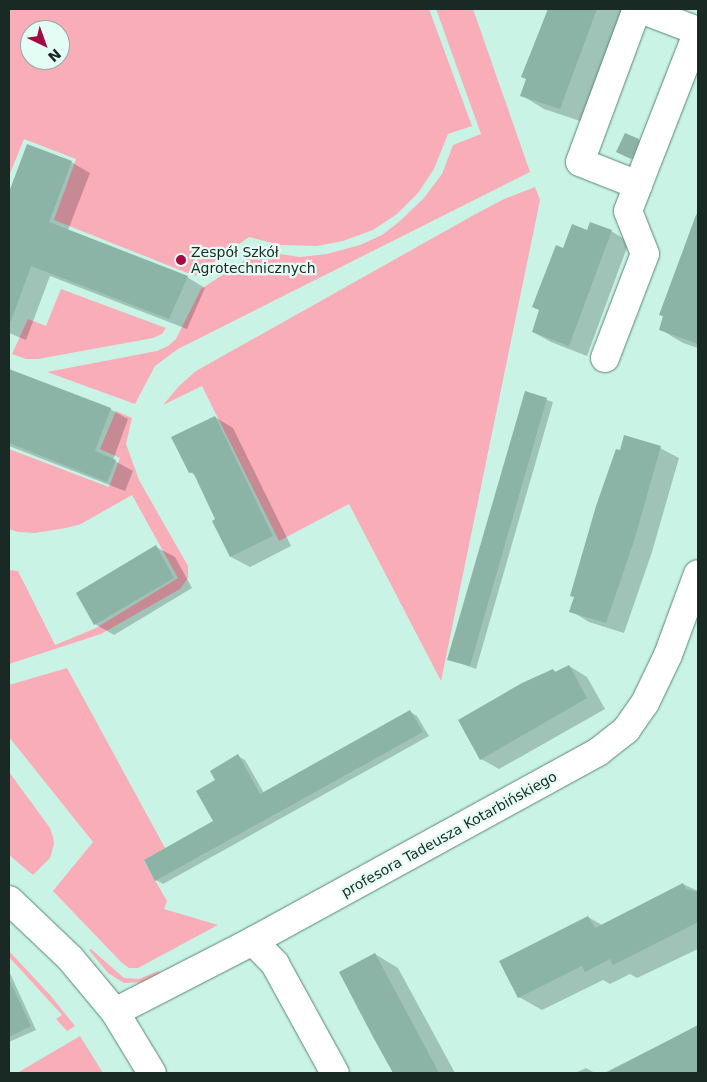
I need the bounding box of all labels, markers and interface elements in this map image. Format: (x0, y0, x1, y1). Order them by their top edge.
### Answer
north arrow (20, 20, 70, 70)
text: N (45, 46, 64, 65)
place label: Zespół Szkół Agrotechnicznych (191, 244, 316, 276)
marker: Zespół Szkół Agrotechnicznych (175, 254, 187, 266)
street label: profesora Tadeusza Kotarbińskiego (338, 768, 560, 900)

